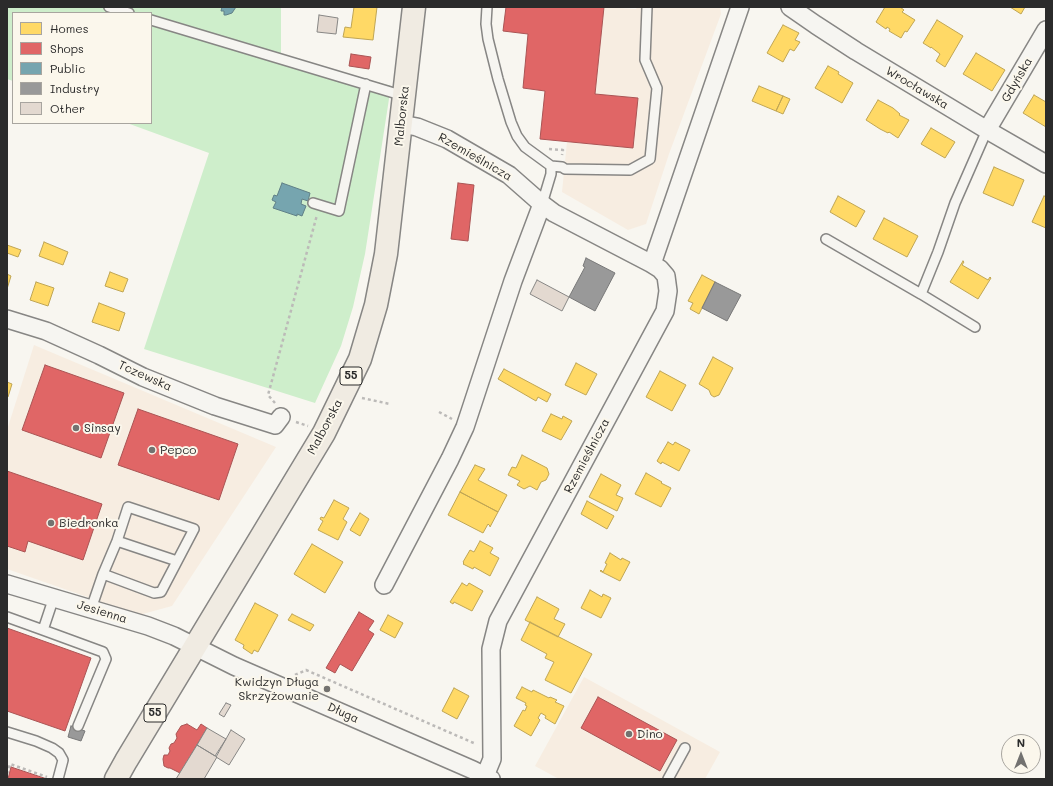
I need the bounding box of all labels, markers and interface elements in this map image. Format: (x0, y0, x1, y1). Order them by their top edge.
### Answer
legend (12, 12, 152, 124)
text: Homes (50, 20, 89, 36)
text: Shops (50, 40, 84, 56)
street label: Gdyńska (998, 55, 1036, 105)
text: Public (50, 60, 85, 76)
street label: Wrocławska (883, 64, 951, 112)
text: Industry (50, 80, 99, 96)
street label: Malborska (392, 85, 412, 147)
text: Other (50, 100, 85, 116)
street label: Rzemieślnicza (436, 130, 514, 184)
street label: Tczewska (116, 358, 174, 394)
road number: 55 (340, 367, 362, 385)
street label: Malborska (304, 397, 346, 457)
street label: Rzemieślnicza (561, 416, 613, 496)
place label: Sinsay (84, 421, 121, 435)
marker: Sinsay (71, 423, 81, 433)
place label: Pepco (160, 443, 196, 457)
marker: Pepco (147, 445, 157, 455)
place label: Biedronka (59, 516, 119, 530)
marker: Biedronka (46, 518, 56, 528)
street label: Jesienna (75, 598, 129, 626)
place label: Kwidzyn Długa Skrzyżowanie (235, 675, 319, 703)
marker: Kwidzyn Długa Skrzyżowanie (322, 684, 332, 694)
street label: Długa (325, 700, 361, 726)
road number: 55 (144, 704, 166, 722)
place label: Dino (637, 727, 663, 741)
marker: Dino (624, 729, 634, 739)
north arrow (1001, 734, 1041, 774)
text: N (1017, 735, 1025, 750)

